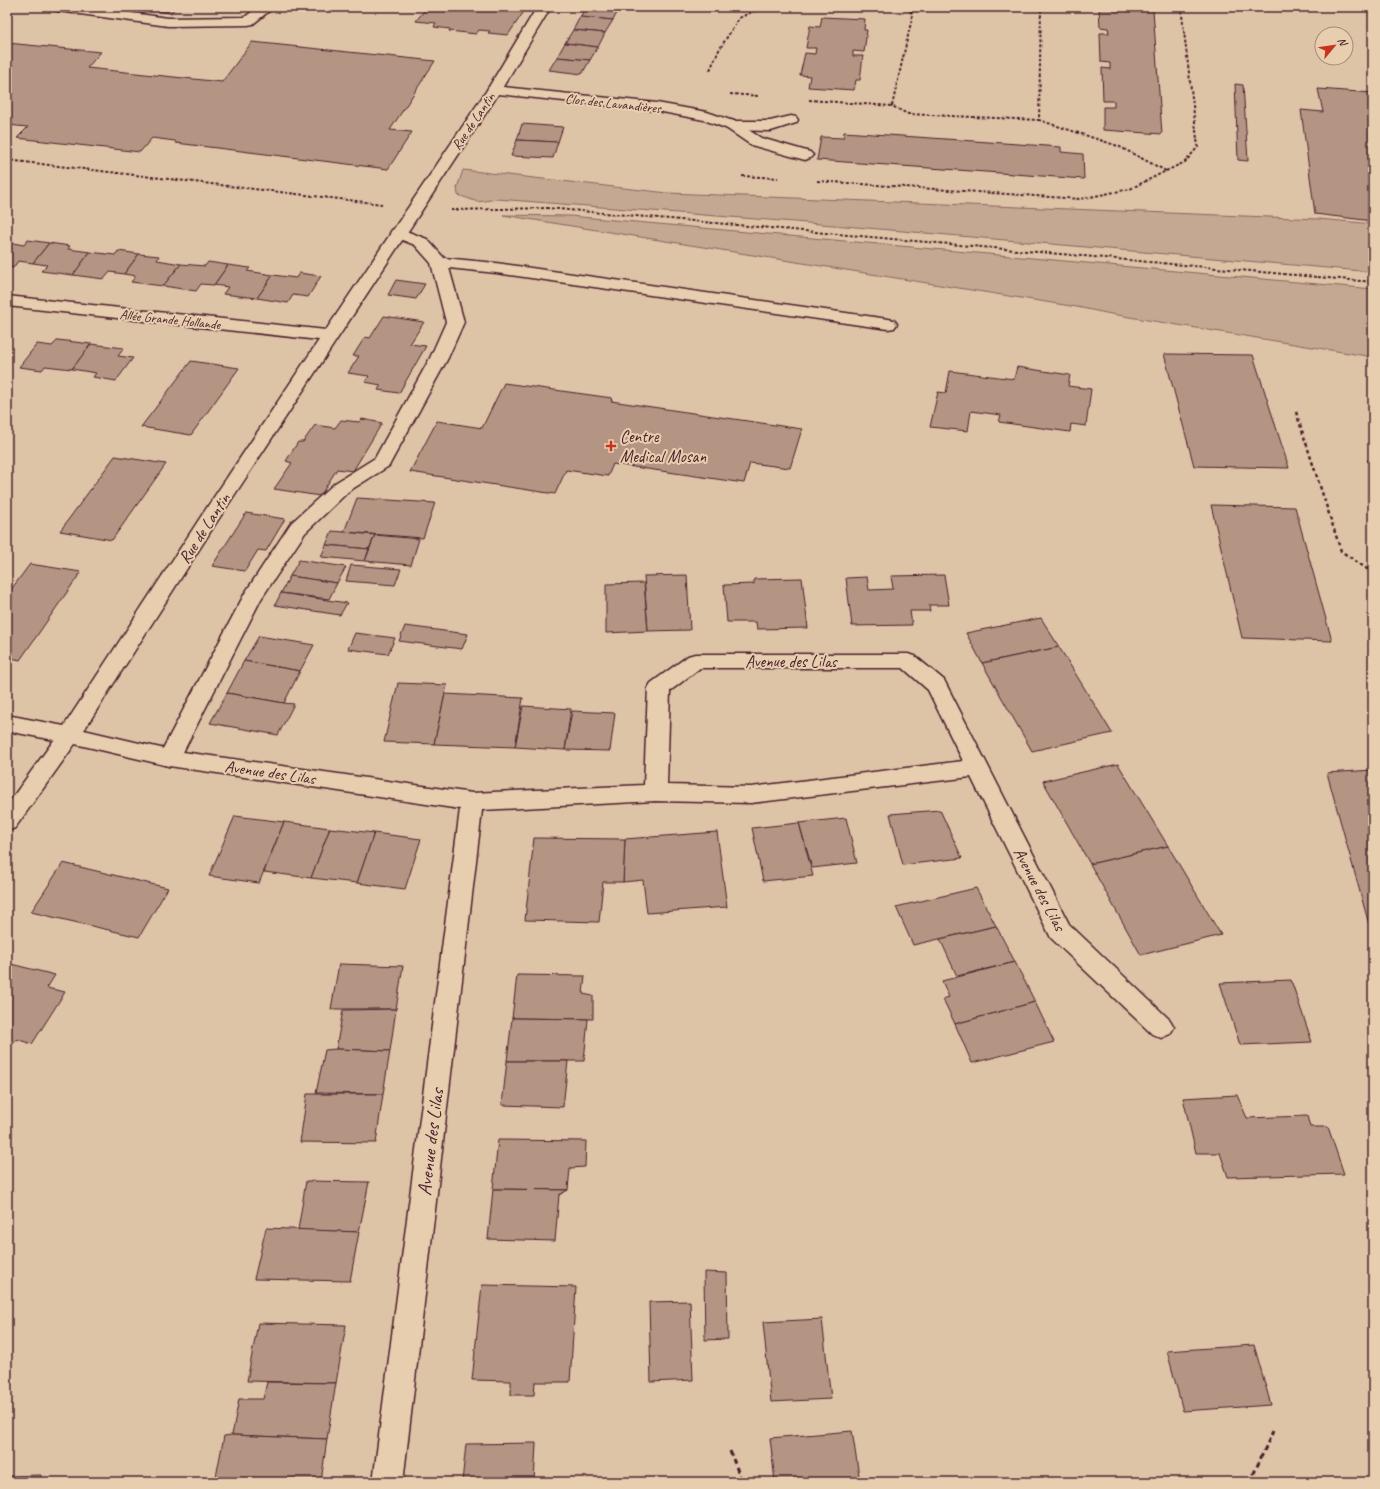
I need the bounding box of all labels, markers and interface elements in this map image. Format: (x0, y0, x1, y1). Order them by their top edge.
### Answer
north arrow (1314, 26, 1354, 66)
text: N (1335, 35, 1352, 49)
street label: Rue de Lantin (448, 89, 499, 153)
street label: Clos des Lavandières (564, 90, 663, 117)
street label: Allée Grande Hollande (119, 306, 222, 333)
place label: Centre Medical Mosan (620, 426, 706, 467)
marker: Centre Medical Mosan (605, 440, 617, 452)
street label: Rue de Lantin (174, 488, 236, 567)
street label: Avenue des Lilas (745, 651, 839, 672)
street label: Avenue des Lilas (223, 756, 319, 790)
street label: Avenue des Lilas (1009, 844, 1071, 936)
street label: Avenue des Lilas (412, 1085, 450, 1197)

